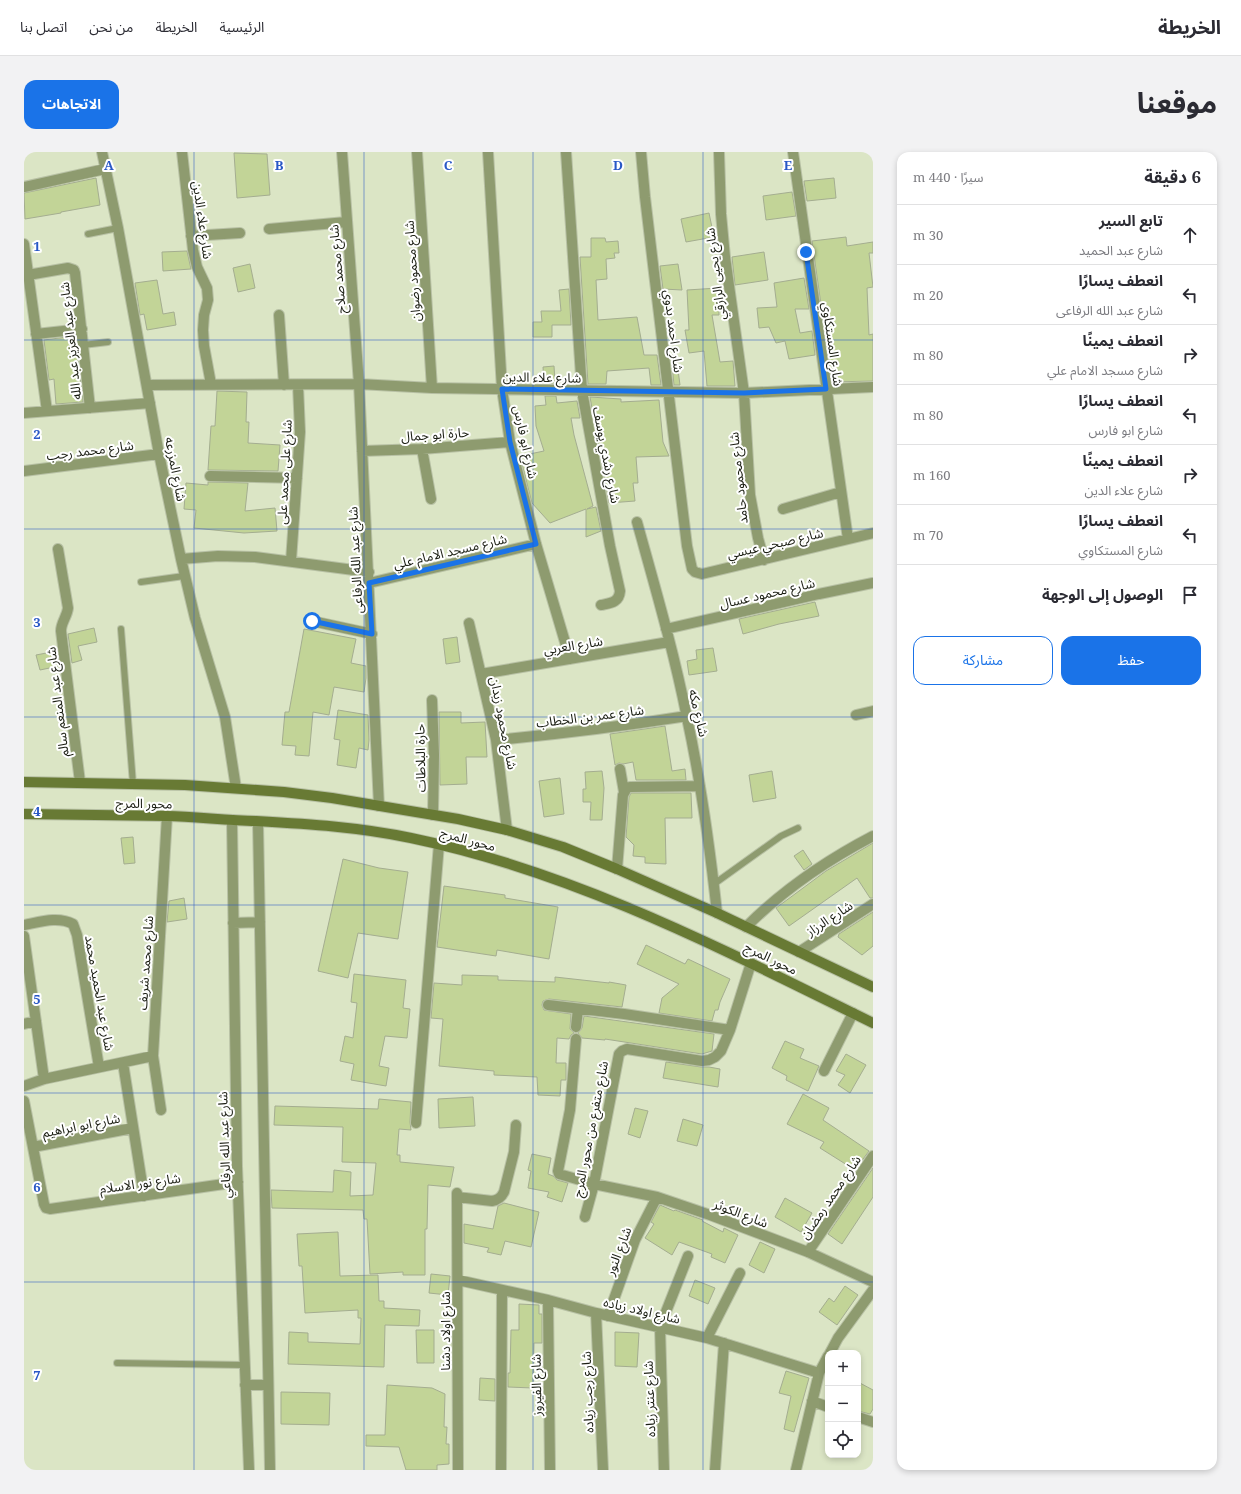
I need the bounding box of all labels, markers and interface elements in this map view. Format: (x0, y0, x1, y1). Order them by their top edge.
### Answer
text: الخريطة (1158, 14, 1221, 40)
text: اتصل بنا (20, 17, 67, 36)
text: من نحن (89, 17, 133, 36)
text: الخريطة (155, 17, 197, 36)
text: الرئيسية (219, 17, 264, 36)
button: الاتجاهات (24, 80, 119, 129)
text: موقعنا (1137, 83, 1217, 121)
text: A (104, 156, 114, 174)
text: B (275, 156, 284, 174)
text: C (444, 156, 453, 174)
text: D (613, 156, 623, 174)
text: E (784, 156, 793, 174)
text: 6 دقيقة (1144, 165, 1201, 188)
text: سيرًا · 440 m (913, 168, 983, 186)
street label: شارع علاء الدين (187, 180, 217, 260)
text: تابع السير (1099, 210, 1163, 230)
street label: شارع محمود رضوان (399, 220, 427, 322)
street label: شارع محمد صلاح (324, 223, 352, 314)
icon: ahead (1179, 224, 1201, 246)
text: 30 m (913, 226, 943, 244)
street label: شارع يحيى الرازقي (700, 227, 732, 321)
text: 1 (33, 237, 41, 255)
text: شارع عبد الحميد (1079, 241, 1163, 259)
route end (797, 243, 815, 261)
text: انعطف يسارًا (1079, 270, 1163, 290)
street label: شارع عبد العزيز عبد الله (55, 281, 87, 401)
icon: left (1179, 284, 1201, 306)
text: 20 m (913, 286, 943, 304)
street label: شارع احمد بدوي (658, 289, 688, 374)
street label: شارع المستكاوي (816, 301, 848, 387)
text: شارع عبد الله الرفاعى (1056, 301, 1163, 319)
text: انعطف يمينًا (1082, 330, 1163, 350)
icon: right (1179, 344, 1201, 366)
text: 80 m (913, 346, 943, 364)
text: شارع مسجد الامام علي (1047, 361, 1163, 379)
street label: شارع علاء الدين (503, 367, 581, 389)
text: انعطف يسارًا (1079, 390, 1163, 410)
street label: شارع ابو فارس (507, 404, 543, 481)
icon: left (1179, 404, 1201, 426)
street label: شارع رشدي يوسف (587, 405, 625, 505)
text: 80 m (913, 406, 943, 424)
street label: شارع على محمد على (272, 419, 298, 525)
text: شارع ابو فارس (1088, 421, 1163, 439)
street label: حارة ابو جمال (400, 423, 470, 445)
text: 2 (33, 425, 41, 443)
street label: شارع محمود حامد (724, 431, 754, 525)
street label: شارع المزرعه (159, 435, 191, 503)
street label: شارع محمد رجب (45, 436, 135, 466)
text: انعطف يمينًا (1082, 450, 1163, 470)
icon: right (1179, 464, 1201, 486)
text: 160 m (913, 466, 951, 484)
text: شارع علاء الدين (1084, 481, 1163, 499)
street label: شارع عبد الله الرفاعى (343, 506, 369, 614)
text: انعطف يسارًا (1079, 510, 1163, 530)
street label: شارع صبحي عيسي (725, 523, 825, 565)
icon: left (1179, 524, 1201, 546)
text: 70 m (913, 526, 943, 544)
street label: شارع مسجد الامام علي (391, 529, 509, 575)
text: شارع المستكاوي (1078, 541, 1163, 559)
street label: شارع محمود عسال (717, 573, 817, 615)
text: الوصول إلى الوجهة (1042, 584, 1163, 604)
icon: arrive (1179, 584, 1201, 606)
route start (303, 612, 321, 630)
text: 3 (33, 613, 41, 631)
street label: شارع العربي (542, 631, 604, 661)
button: مشاركة (913, 636, 1053, 685)
button: حفظ (1061, 636, 1201, 685)
street label: شارع عبد المنعم سالم (41, 646, 75, 758)
street label: شارع محمود زيدان (484, 675, 522, 771)
street label: شارع مكه (683, 687, 713, 739)
street label: شارع عمر بن الخطاب (535, 700, 645, 734)
street label: حارة البلاطات (410, 723, 430, 792)
street label: محور المرج (115, 794, 173, 814)
text: 4 (33, 802, 41, 820)
street label: محور المرج (438, 823, 498, 857)
street label: شارع الرزاز (801, 896, 857, 942)
street label: شارع محمد شريف (133, 915, 159, 1011)
street label: شارع عبد الحميد محمد (79, 934, 119, 1053)
street label: محور المرج (741, 937, 801, 980)
text: 5 (33, 990, 41, 1008)
street label: شارع متفرع من محور المرج (568, 1059, 614, 1199)
street label: شارع عبد الله الرفاعي (213, 1091, 237, 1199)
street label: شارع ابو ابراهيم (41, 1109, 122, 1143)
street label: شارع محمد رمضان (795, 1151, 866, 1244)
street label: شارع نور الاسلام (98, 1168, 182, 1200)
text: 6 (33, 1178, 41, 1196)
street label: شارع الكوثر (710, 1194, 771, 1233)
street label: شارع النور (600, 1224, 637, 1279)
street label: شارع اولاد دشنا (436, 1291, 456, 1371)
street label: شارع اولاد زياده (601, 1292, 682, 1330)
map controls (825, 1350, 861, 1458)
button: + (825, 1350, 861, 1386)
street label: شارع رجب زياده (577, 1351, 599, 1433)
street label: شارع الفيروز (526, 1354, 548, 1417)
street label: شارع عنتر زياده (639, 1360, 661, 1438)
text: 7 (33, 1366, 41, 1384)
button: − (825, 1386, 861, 1422)
button: locate (825, 1422, 861, 1458)

